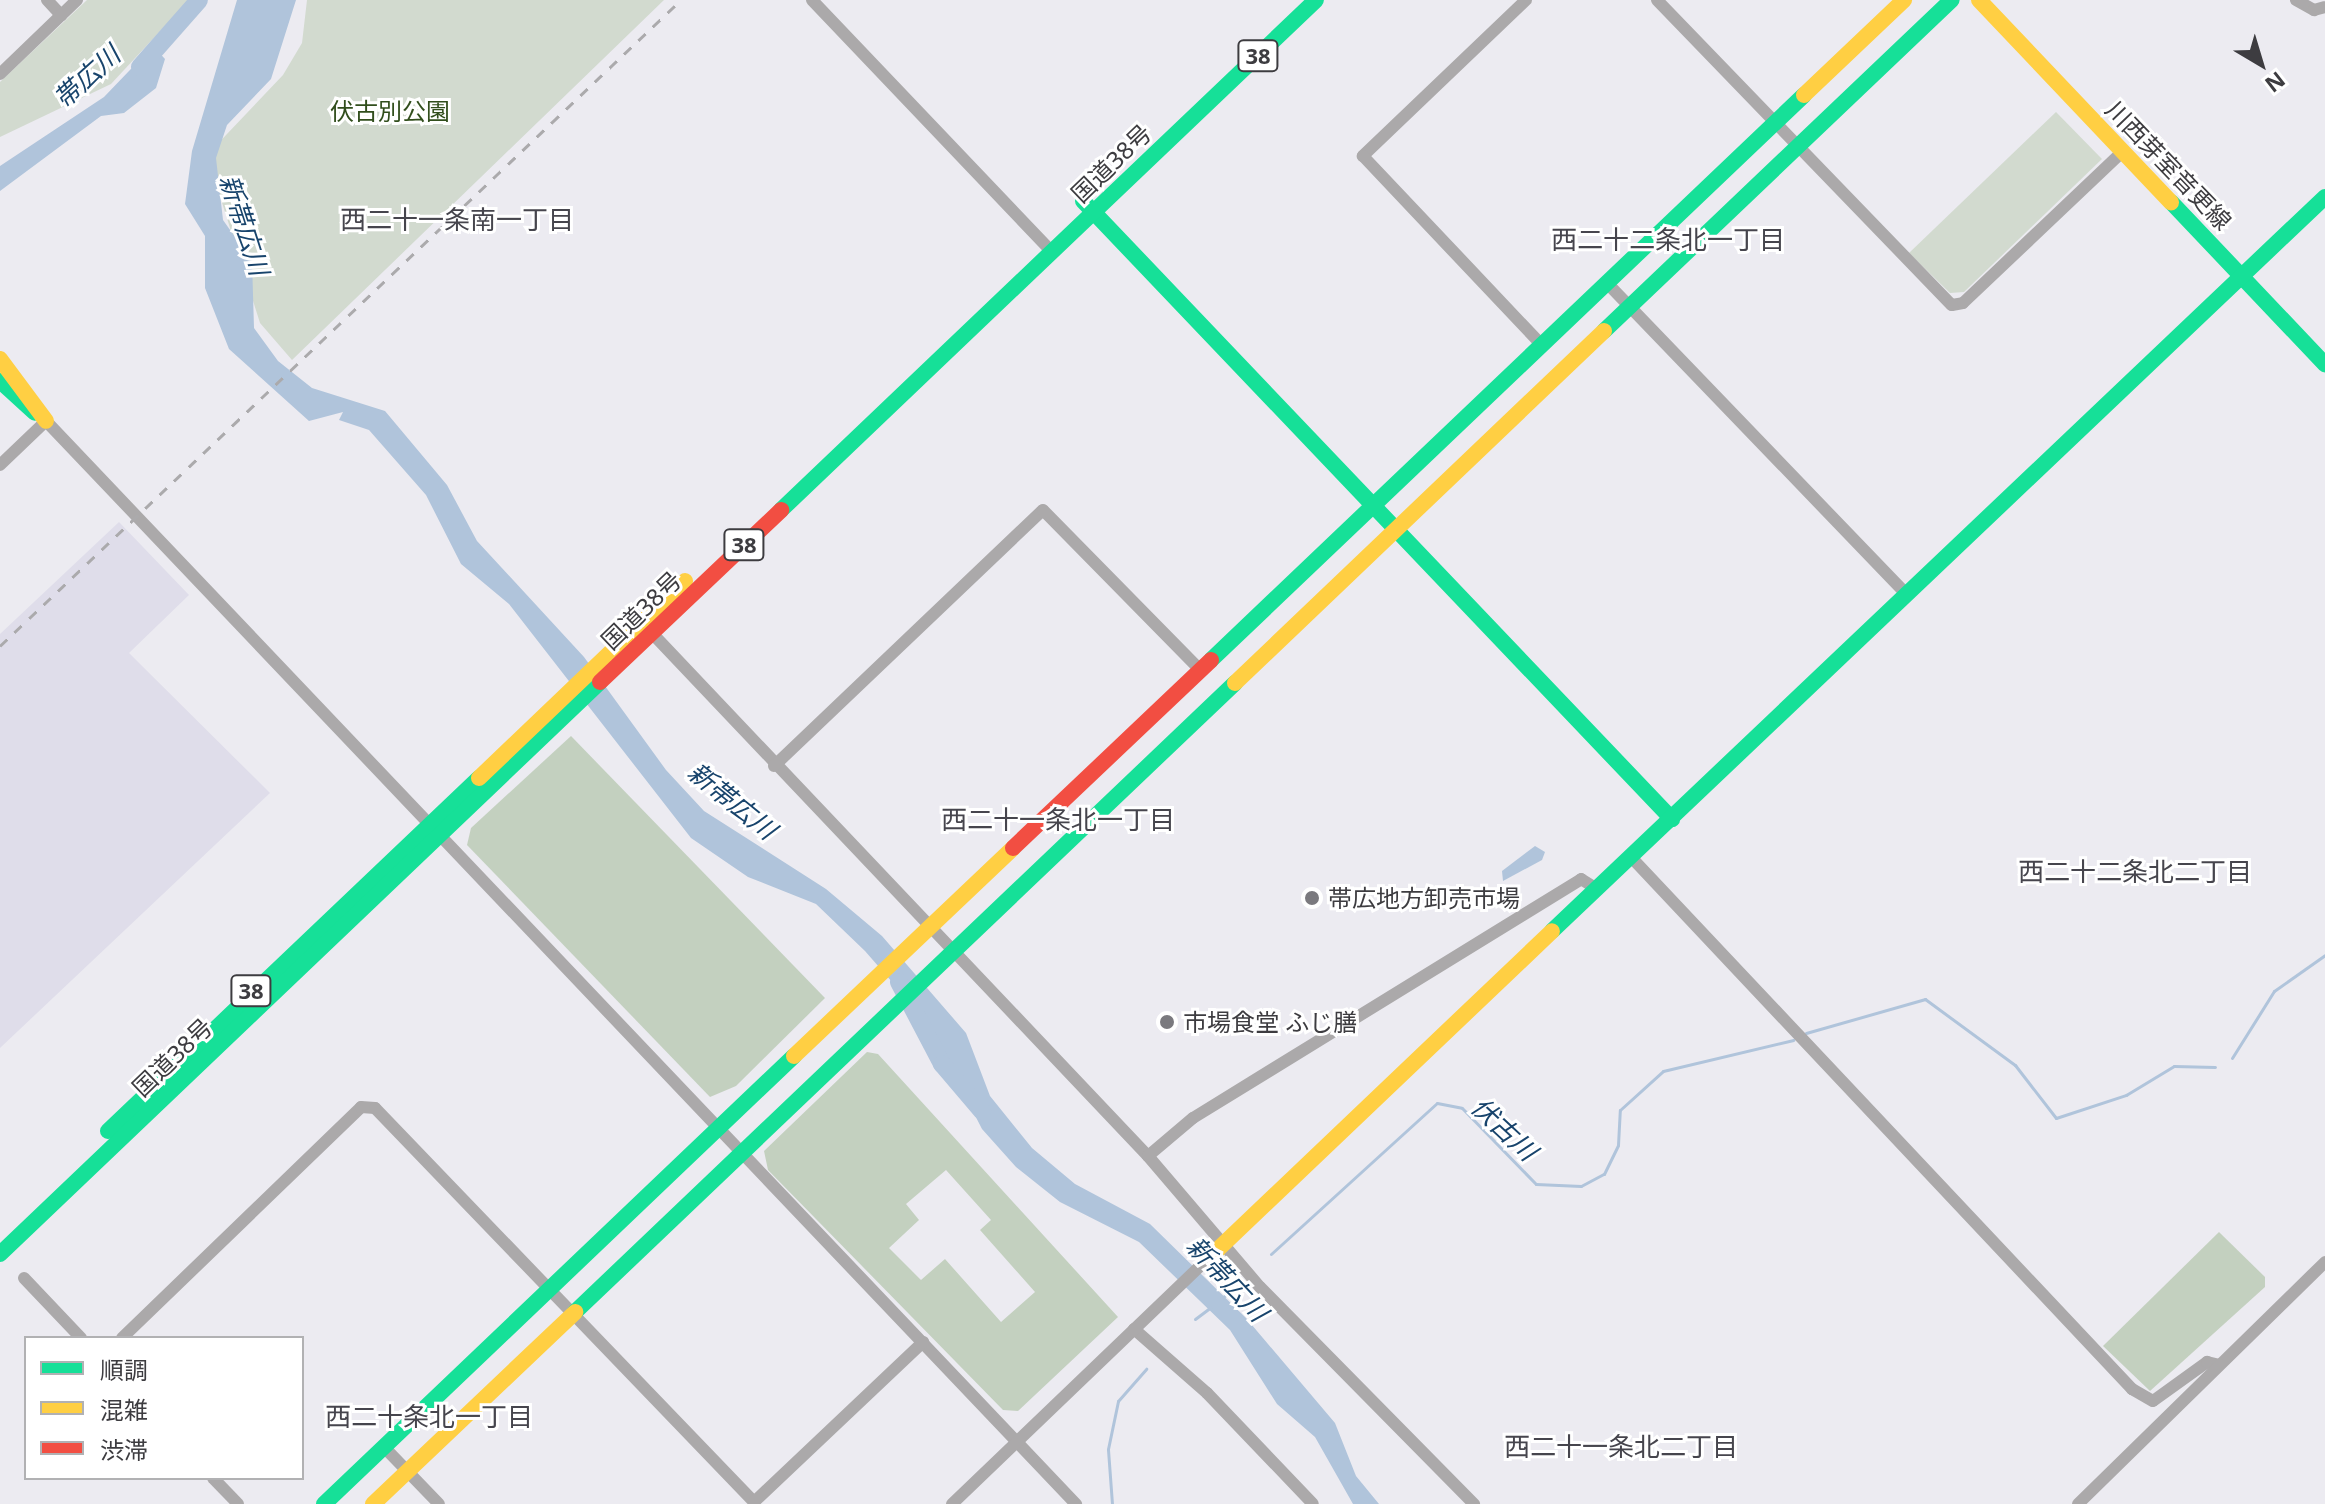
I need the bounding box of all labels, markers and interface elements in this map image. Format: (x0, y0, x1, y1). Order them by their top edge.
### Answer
north arrow (2221, 24, 2301, 104)
road number: 38 (1236, 38, 1280, 74)
water label: 帯広川 (48, 39, 126, 115)
text: N (2259, 66, 2292, 100)
street label: 川西芽室音更線 (2100, 95, 2238, 235)
park label: 伏古別公園 (330, 97, 450, 125)
street label: 国道38号 (1065, 118, 1157, 208)
water label: 新帯広川 (213, 171, 275, 279)
district label: 西二十一条南一丁目 (340, 204, 574, 236)
district label: 西二十二条北一丁目 (1551, 224, 1785, 256)
road number: 38 (722, 527, 766, 563)
street label: 国道38号 (595, 565, 687, 655)
water label: 新帯広川 (682, 756, 782, 846)
district label: 西二十一条北一丁目 (941, 804, 1175, 836)
district label: 西二十二条北二丁目 (2018, 856, 2252, 888)
place label: 帯広地方卸売市場 (1328, 884, 1520, 912)
marker: 帯広地方卸売市場 (1303, 889, 1321, 907)
road number: 38 (229, 973, 273, 1009)
place label: 市場食堂 ふじ膳 (1183, 1008, 1357, 1036)
street label: 国道38号 (126, 1012, 218, 1102)
marker: 市場食堂 ふじ膳 (1158, 1013, 1176, 1031)
water label: 伏古川 (1465, 1091, 1543, 1167)
water label: 新帯広川 (1180, 1230, 1274, 1328)
legend (24, 1336, 304, 1480)
text: 順調 (100, 1353, 148, 1386)
text: 混雑 (100, 1393, 148, 1426)
district label: 西二十条北一丁目 (325, 1401, 533, 1433)
district label: 西二十一条北二丁目 (1504, 1431, 1738, 1463)
text: 渋滞 (100, 1433, 148, 1466)

